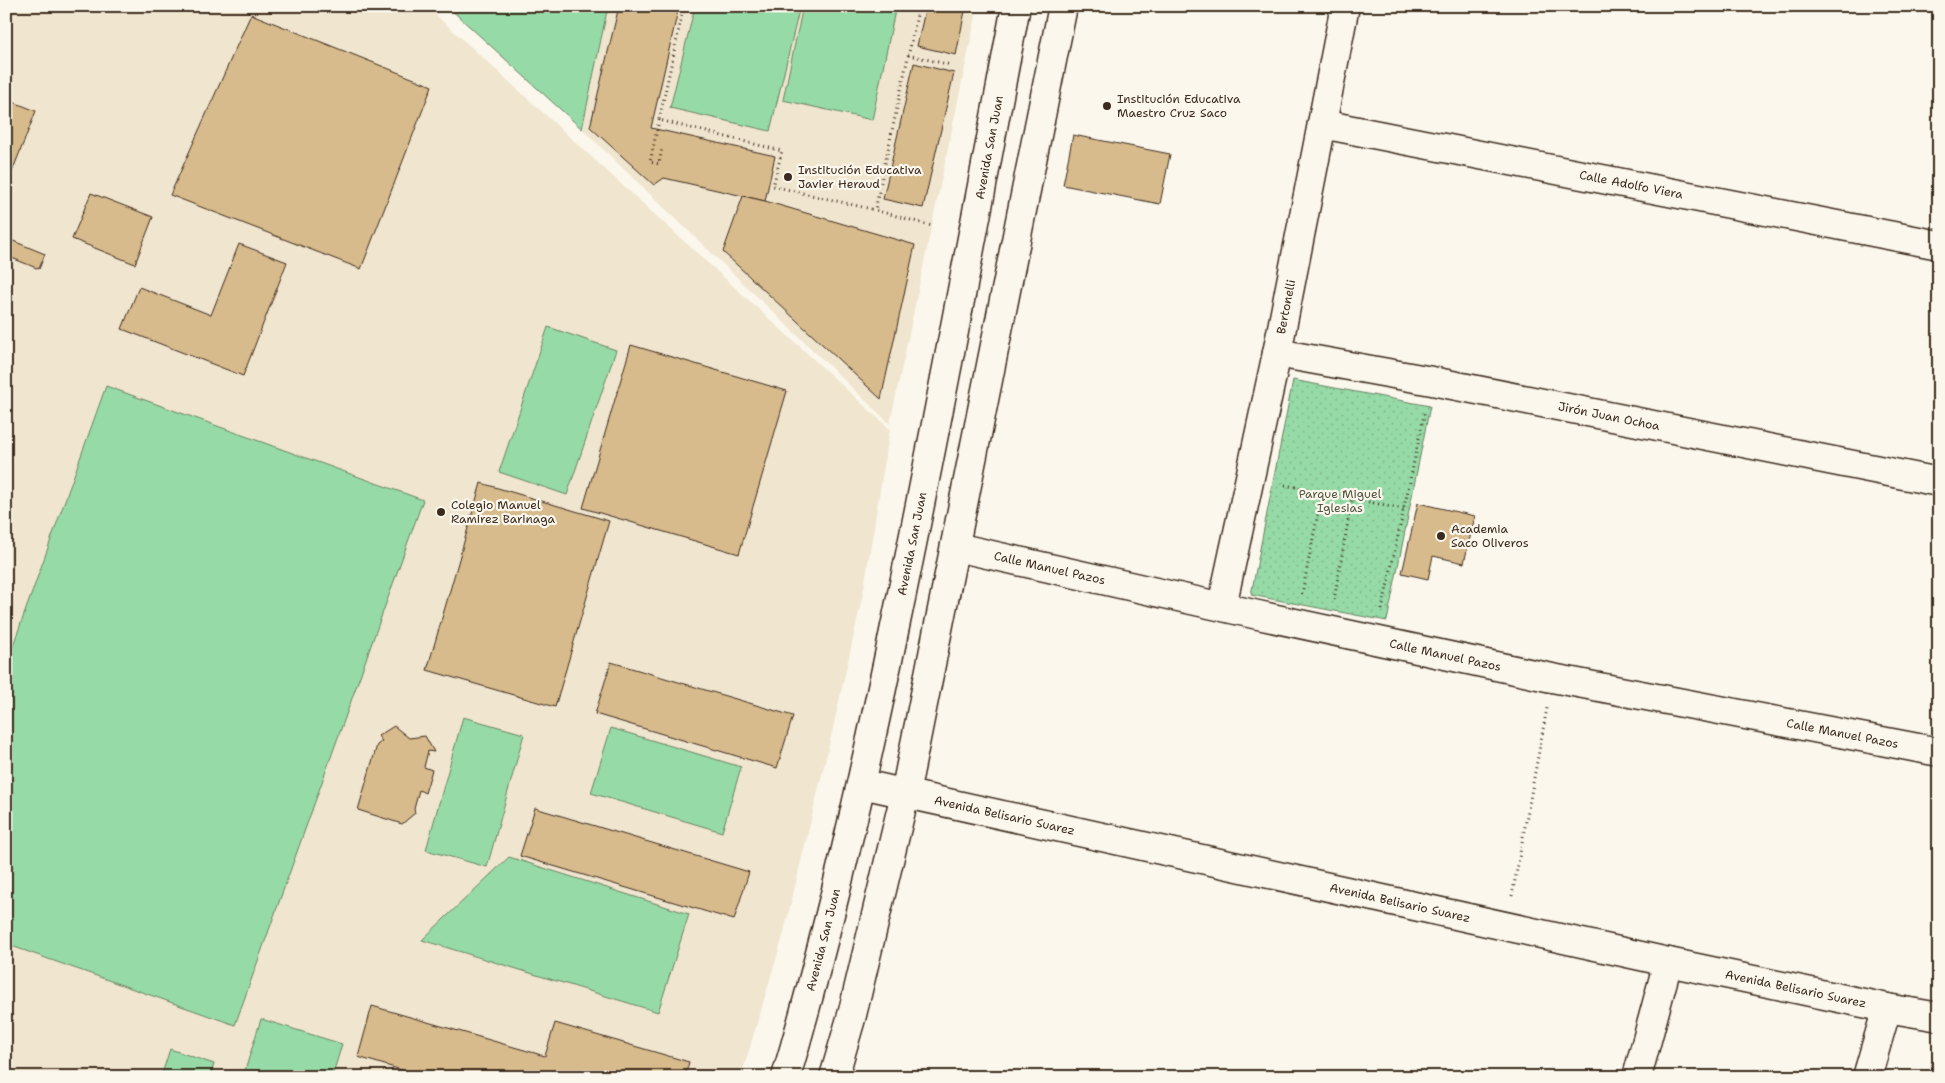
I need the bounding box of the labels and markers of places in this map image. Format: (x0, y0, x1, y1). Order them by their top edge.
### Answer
place label: Institución Educativa Maestro Cruz Saco (1117, 91, 1241, 121)
marker: Institución Educativa Maestro Cruz Saco (1101, 100, 1113, 112)
place label: Institución Educativa Javier Heraud (798, 162, 922, 192)
marker: Institución Educativa Javier Heraud (782, 171, 794, 183)
place label: Colegio Manuel Ramirez Barinaga (451, 497, 556, 527)
marker: Colegio Manuel Ramirez Barinaga (435, 506, 447, 518)
place label: Academia Saco Oliveros (1451, 521, 1529, 551)
marker: Academia Saco Oliveros (1435, 530, 1447, 542)

